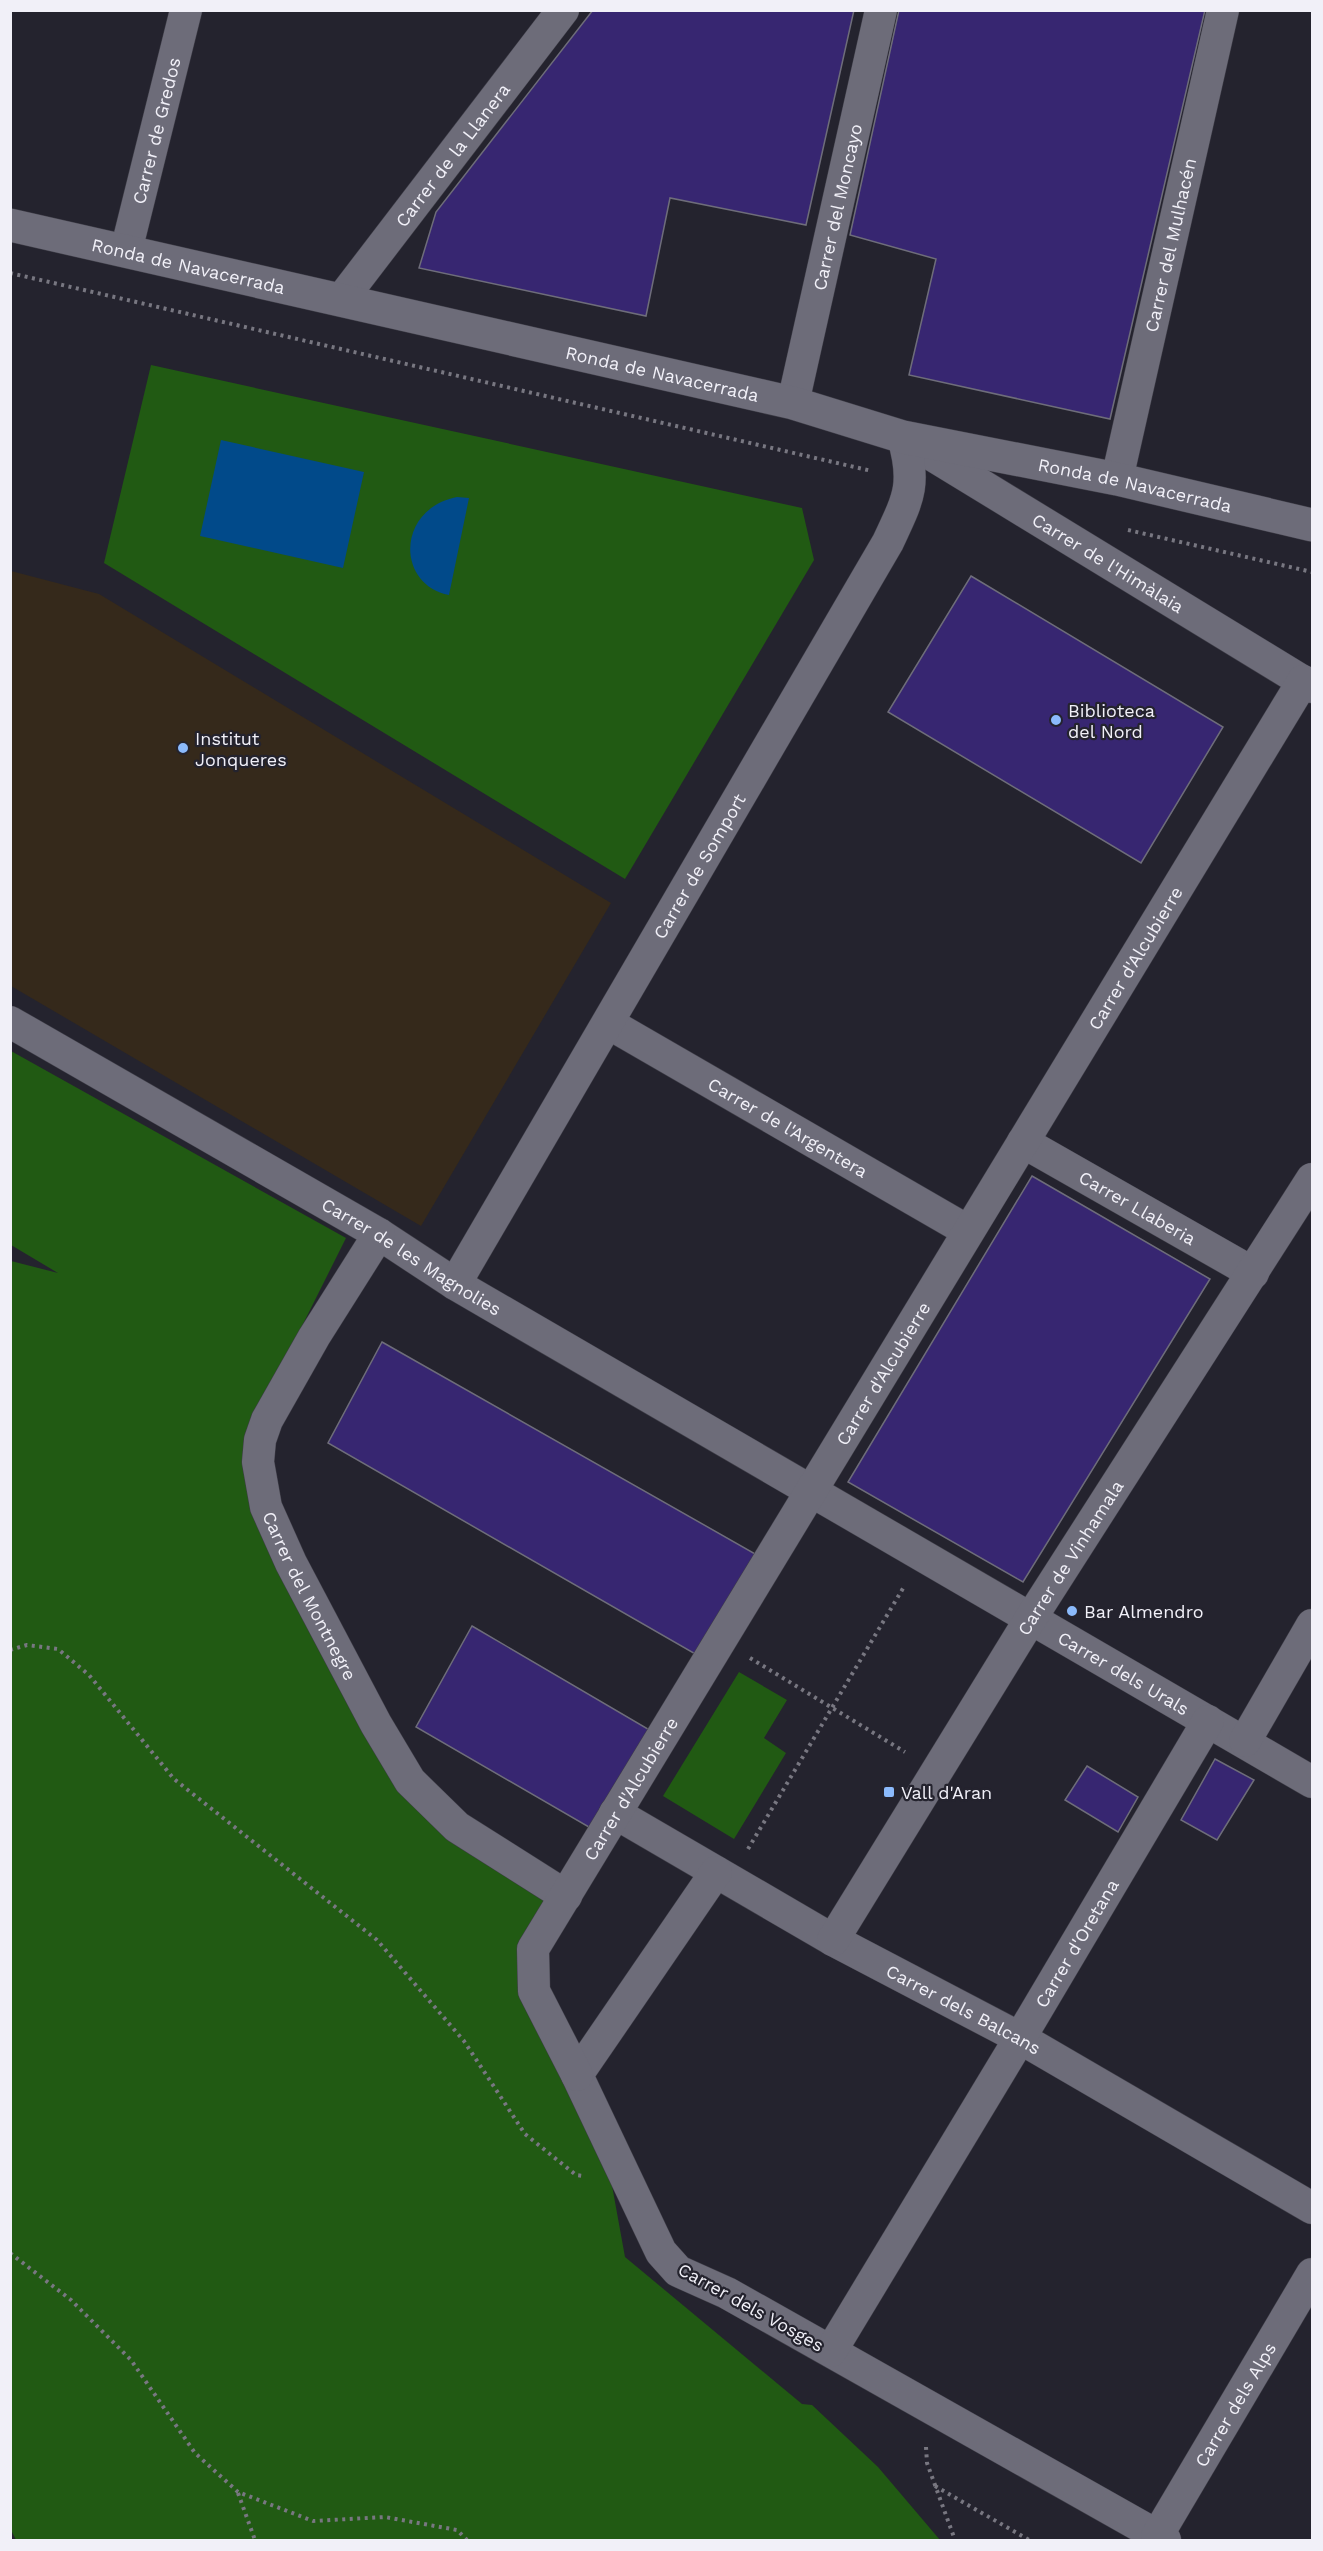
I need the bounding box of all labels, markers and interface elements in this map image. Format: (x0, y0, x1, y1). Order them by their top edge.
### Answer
street label: Carrer de Gredos (128, 55, 184, 206)
street label: Carrer de la Llanera (391, 79, 514, 231)
street label: Carrer del Moncayo (808, 121, 866, 292)
street label: Carrer del Mulhacén (1140, 156, 1200, 334)
street label: Ronda de Navacerrada (90, 233, 287, 298)
street label: Ronda de Navacerrada (564, 341, 761, 405)
street label: Ronda de Navacerrada (1036, 453, 1234, 516)
street label: Carrer de l'Himàlaia (1029, 508, 1188, 617)
place label: Biblioteca del Nord (1068, 700, 1155, 742)
marker: Biblioteca del Nord (1049, 713, 1063, 727)
place label: Institut Jonqueres (195, 728, 287, 770)
marker: Institut Jonqueres (176, 741, 190, 755)
street label: Carrer de Somport (648, 789, 750, 942)
street label: Carrer d'Alcubierre (1083, 882, 1186, 1033)
street label: Carrer de l'Argentera (705, 1073, 872, 1181)
street label: Carrer Llaberia (1076, 1166, 1200, 1249)
street label: Carrer de les Magnolies (318, 1193, 505, 1319)
street label: Carrer d'Alcubierre (831, 1298, 934, 1449)
street label: Carrer de Vinhamala (1013, 1476, 1127, 1639)
street label: Carrer del Montnegre (259, 1508, 361, 1683)
place label: Bar Almendro (1084, 1601, 1204, 1622)
marker: Bar Almendro (1065, 1604, 1079, 1618)
street label: Carrer dels Urals (1054, 1626, 1193, 1719)
street label: Carrer d'Alcubierre (579, 1713, 682, 1864)
place label: Vall d'Aran (901, 1782, 992, 1803)
marker: Vall d'Aran (882, 1785, 896, 1799)
street label: Carrer d'Oretana (1030, 1875, 1122, 2011)
street label: Carrer dels Balcans (883, 1959, 1045, 2058)
street label: Carrer dels Vosges (675, 2258, 827, 2356)
street label: Carrer dels Alps (1190, 2338, 1280, 2470)

